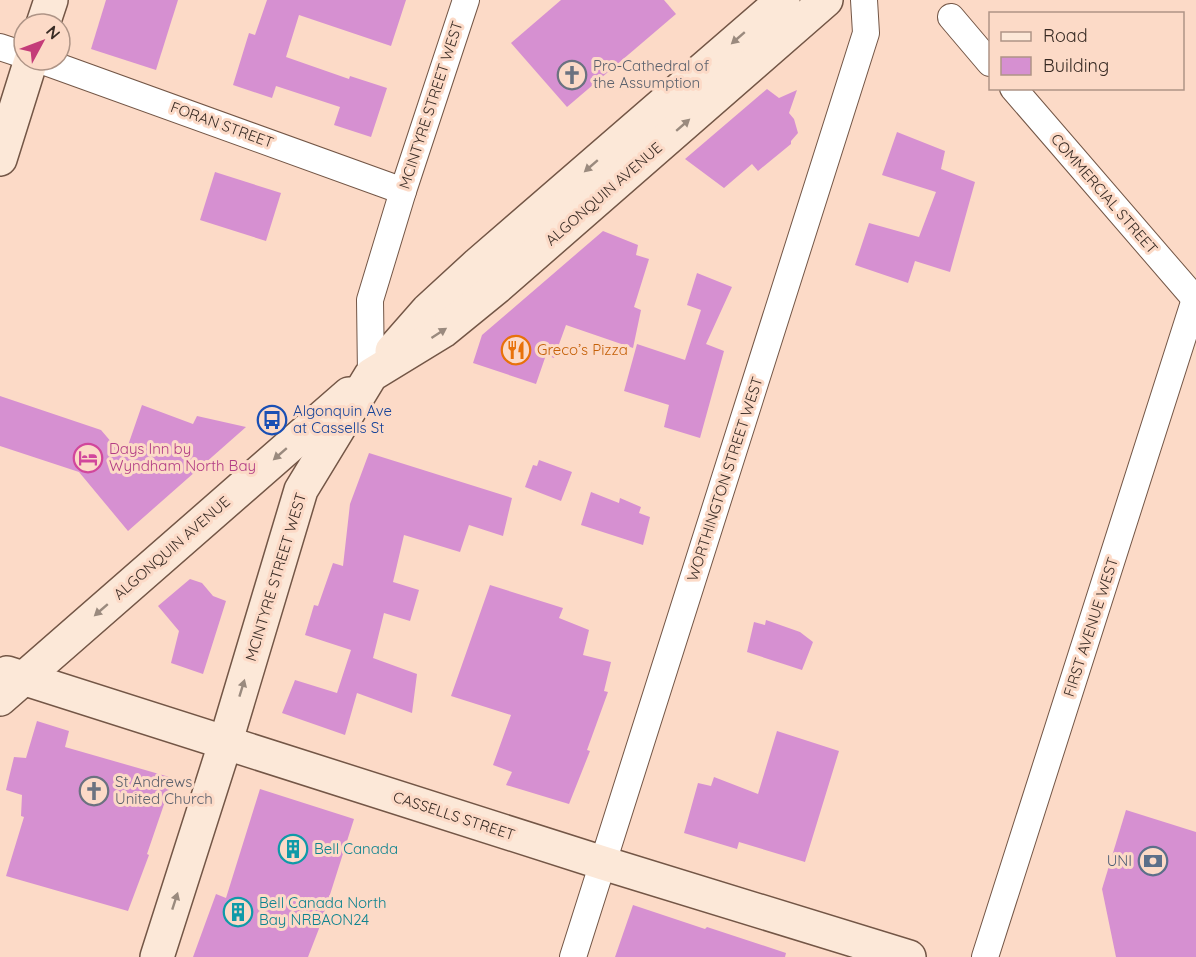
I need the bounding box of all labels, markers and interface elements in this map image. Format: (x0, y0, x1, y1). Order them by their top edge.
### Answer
north arrow (12, 12, 72, 72)
legend (989, 12, 1184, 90)
street label: MCINTYRE STREET WEST (394, 19, 467, 191)
text: N (42, 21, 65, 43)
text: Road (1043, 24, 1088, 47)
one-way arrow (731, 31, 746, 45)
text: Building (1043, 54, 1109, 77)
place label: Pro-Cathedral of the Assumption (593, 56, 710, 92)
church icon: Pro-Cathedral of the Assumption (556, 59, 588, 91)
street label: FORAN STREET (168, 97, 276, 152)
one-way arrow (675, 119, 691, 132)
street label: COMMERCIAL STREET (1047, 130, 1162, 258)
street label: ALGONQUIN AVENUE (541, 138, 666, 249)
one-way arrow (584, 159, 599, 172)
one-way arrow (431, 328, 447, 339)
restaurant icon: Greco’s Pizza (500, 334, 532, 366)
place label: Greco’s Pizza (537, 340, 628, 359)
street label: WORTHINGTON STREET WEST (682, 374, 767, 583)
place label: Algonquin Ave at Cassells St (293, 401, 392, 437)
bus stop icon: Algonquin Ave at Cassells St (256, 404, 288, 436)
place label: Days Inn by Wyndham North Bay (109, 439, 256, 475)
hotel icon: Days Inn by Wyndham North Bay (72, 442, 104, 474)
one-way arrow (272, 448, 287, 461)
street label: MCINTYRE STREET WEST (241, 490, 310, 663)
street label: ALGONQUIN AVENUE (109, 492, 234, 603)
street label: FIRST AVENUE WEST (1059, 555, 1122, 699)
one-way arrow (94, 603, 109, 616)
one-way arrow (238, 679, 247, 697)
place label: St Andrews United Church (115, 772, 213, 808)
church icon: St Andrews United Church (78, 775, 110, 807)
street label: CASSELLS STREET (391, 787, 517, 844)
building icon: Bell Canada (277, 833, 309, 865)
place label: Bell Canada (314, 839, 398, 858)
bank icon: UNI (1137, 845, 1169, 877)
place label: UNI (1107, 851, 1132, 870)
one-way arrow (171, 892, 180, 910)
place label: Bell Canada North Bay NRBAON24 (259, 893, 387, 929)
building icon: Bell Canada North Bay NRBAON24 (222, 896, 254, 928)

